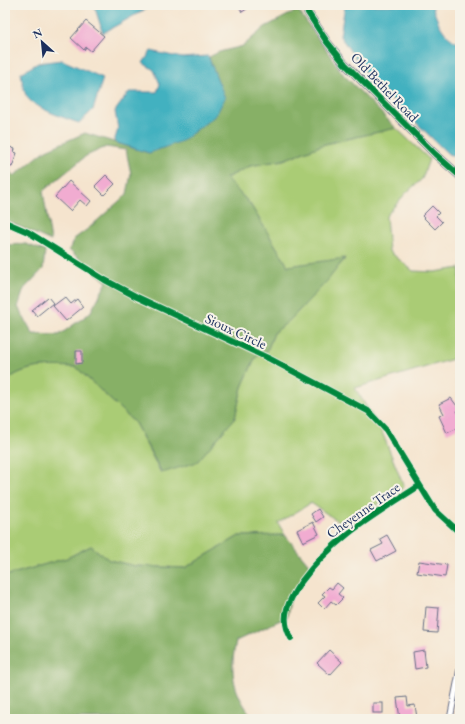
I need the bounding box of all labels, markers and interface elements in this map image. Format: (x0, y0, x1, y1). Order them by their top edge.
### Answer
north arrow (22, 22, 62, 62)
text: N (30, 25, 45, 41)
street label: Old Bethel Road (347, 48, 423, 126)
street label: Sioux Circle (202, 309, 270, 353)
street label: Cheyenne Trace (323, 478, 404, 542)

